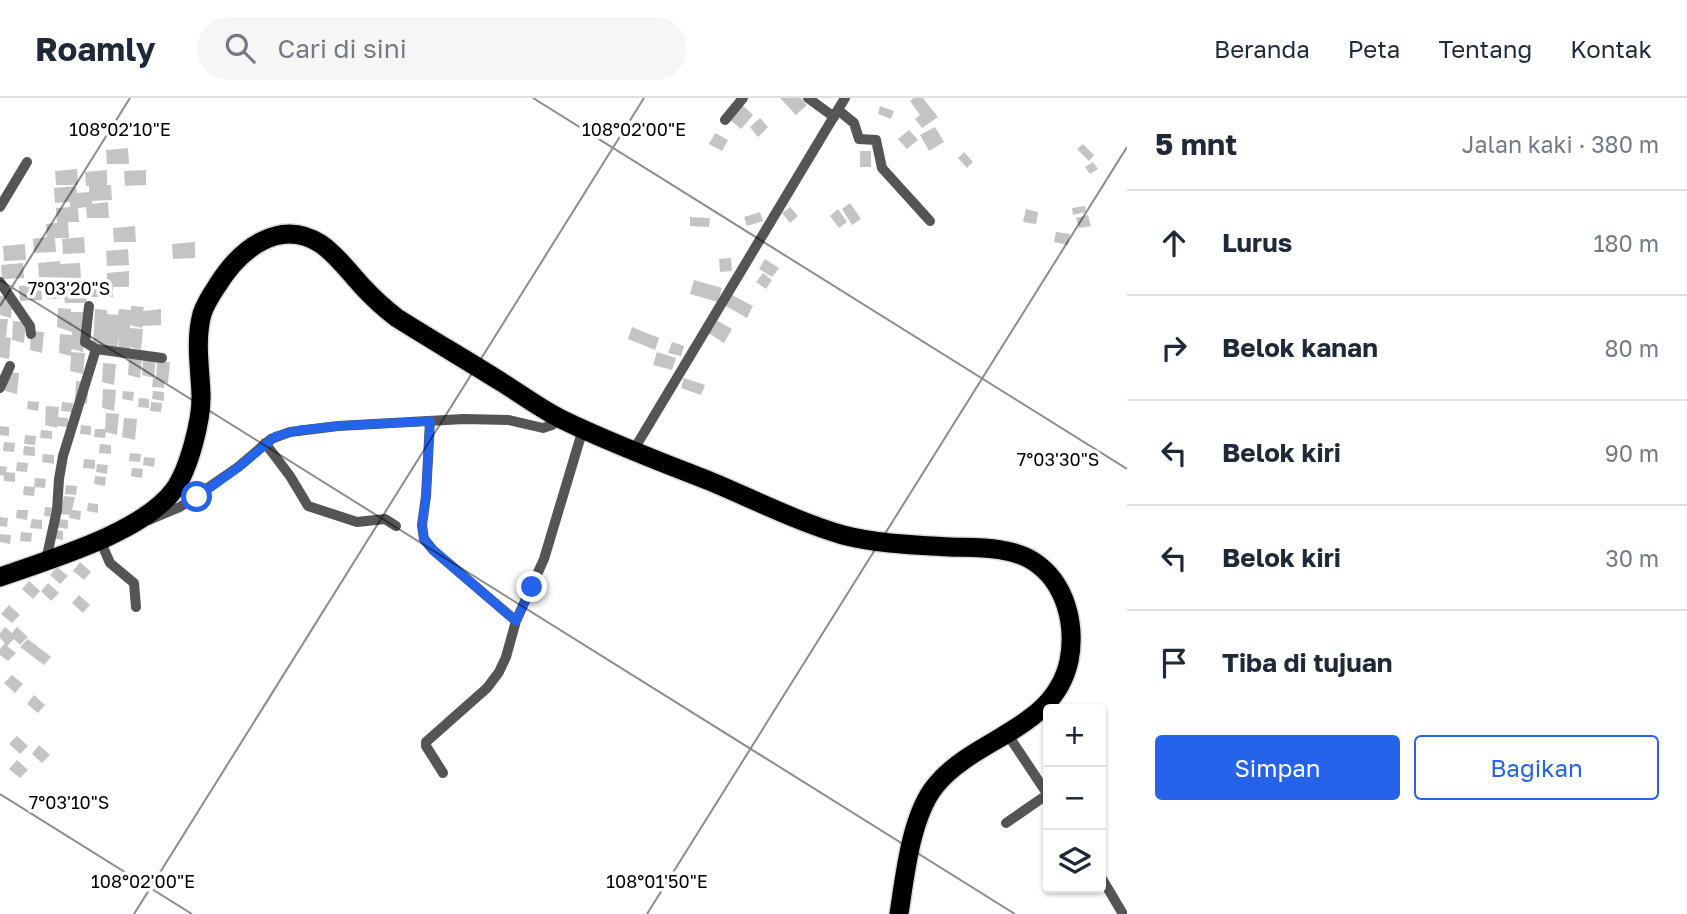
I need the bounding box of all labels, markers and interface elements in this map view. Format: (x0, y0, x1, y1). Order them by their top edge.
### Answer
search box (197, 17, 687, 80)
text: Roamly (35, 29, 155, 68)
icon: search (221, 29, 259, 67)
text: Cari di sini (277, 33, 407, 64)
text: Beranda (1214, 34, 1310, 63)
text: Peta (1348, 34, 1400, 63)
text: Tentang (1438, 34, 1532, 63)
text: Kontak (1570, 34, 1652, 63)
text: 108°02'10"E (69, 118, 171, 140)
text: 108°02'00"E (582, 118, 686, 140)
text: 5 mnt (1155, 126, 1237, 162)
text: Jalan kaki · 380 m (1462, 130, 1659, 158)
icon: ahead (1155, 224, 1193, 262)
text: Lurus (1222, 227, 1292, 258)
text: 180 m (1593, 229, 1659, 257)
text: 7°03'20"S (28, 277, 110, 299)
icon: right (1155, 329, 1193, 367)
text: Belok kanan (1222, 332, 1378, 363)
text: 80 m (1605, 334, 1659, 362)
icon: left (1155, 434, 1193, 472)
text: Belok kiri (1222, 437, 1341, 468)
text: 90 m (1605, 439, 1659, 467)
text: 7°03'30"S (1017, 448, 1099, 470)
route start (181, 481, 212, 512)
icon: left (1155, 539, 1193, 577)
text: Belok kiri (1222, 542, 1341, 573)
text: 30 m (1605, 544, 1659, 572)
route end (516, 571, 547, 602)
icon: arrive (1155, 644, 1193, 682)
text: Tiba di tujuan (1222, 647, 1392, 678)
map controls (1043, 704, 1106, 893)
button: + (1043, 704, 1106, 767)
button: Simpan (1155, 735, 1400, 800)
button: Bagikan (1414, 735, 1659, 800)
button: − (1043, 767, 1106, 830)
text: 7°03'10"S (29, 791, 109, 813)
button: layers (1043, 830, 1106, 893)
text: 108°02'00"E (91, 870, 195, 892)
text: 108°01'50"E (606, 870, 708, 892)

